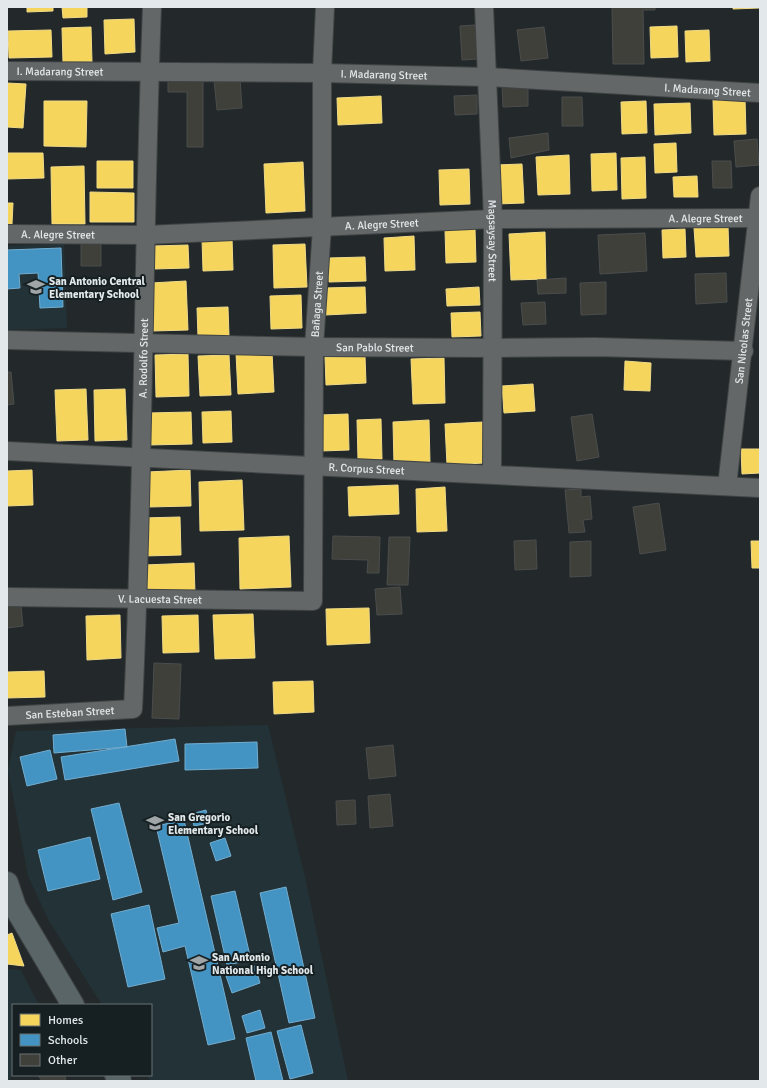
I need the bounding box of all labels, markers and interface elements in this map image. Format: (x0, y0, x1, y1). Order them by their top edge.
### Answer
street label: I. Madarang Street (16, 65, 104, 79)
street label: I. Madarang Street (340, 67, 428, 83)
street label: I. Madarang Street (664, 81, 751, 99)
street label: Magsaysay Street (485, 199, 499, 282)
street label: A. Alegre Street (669, 212, 743, 225)
street label: A. Alegre Street (344, 216, 419, 233)
street label: A. Alegre Street (21, 228, 95, 242)
street label: Bañaga Street (309, 270, 326, 338)
place label: San Antonio Central Elementary School (49, 275, 146, 301)
school or university icon: San Antonio Central Elementary School (26, 277, 46, 297)
street label: San Nicolas Street (733, 297, 755, 385)
street label: A. Rodolfo Street (136, 318, 151, 398)
street label: San Pablo Street (336, 341, 414, 355)
street label: R. Corpus Street (328, 461, 405, 478)
street label: V. Lacuesta Street (118, 592, 202, 607)
street label: San Esteban Street (25, 704, 115, 722)
place label: San Gregorio Elementary School (168, 811, 259, 837)
school or university icon: San Gregorio Elementary School (145, 813, 165, 833)
place label: San Antonio National High School (212, 951, 314, 977)
school or university icon: San Antonio National High School (189, 953, 209, 973)
legend (12, 1004, 152, 1076)
text: Homes (48, 1013, 83, 1028)
text: Schools (48, 1033, 88, 1048)
text: Other (48, 1053, 78, 1068)

